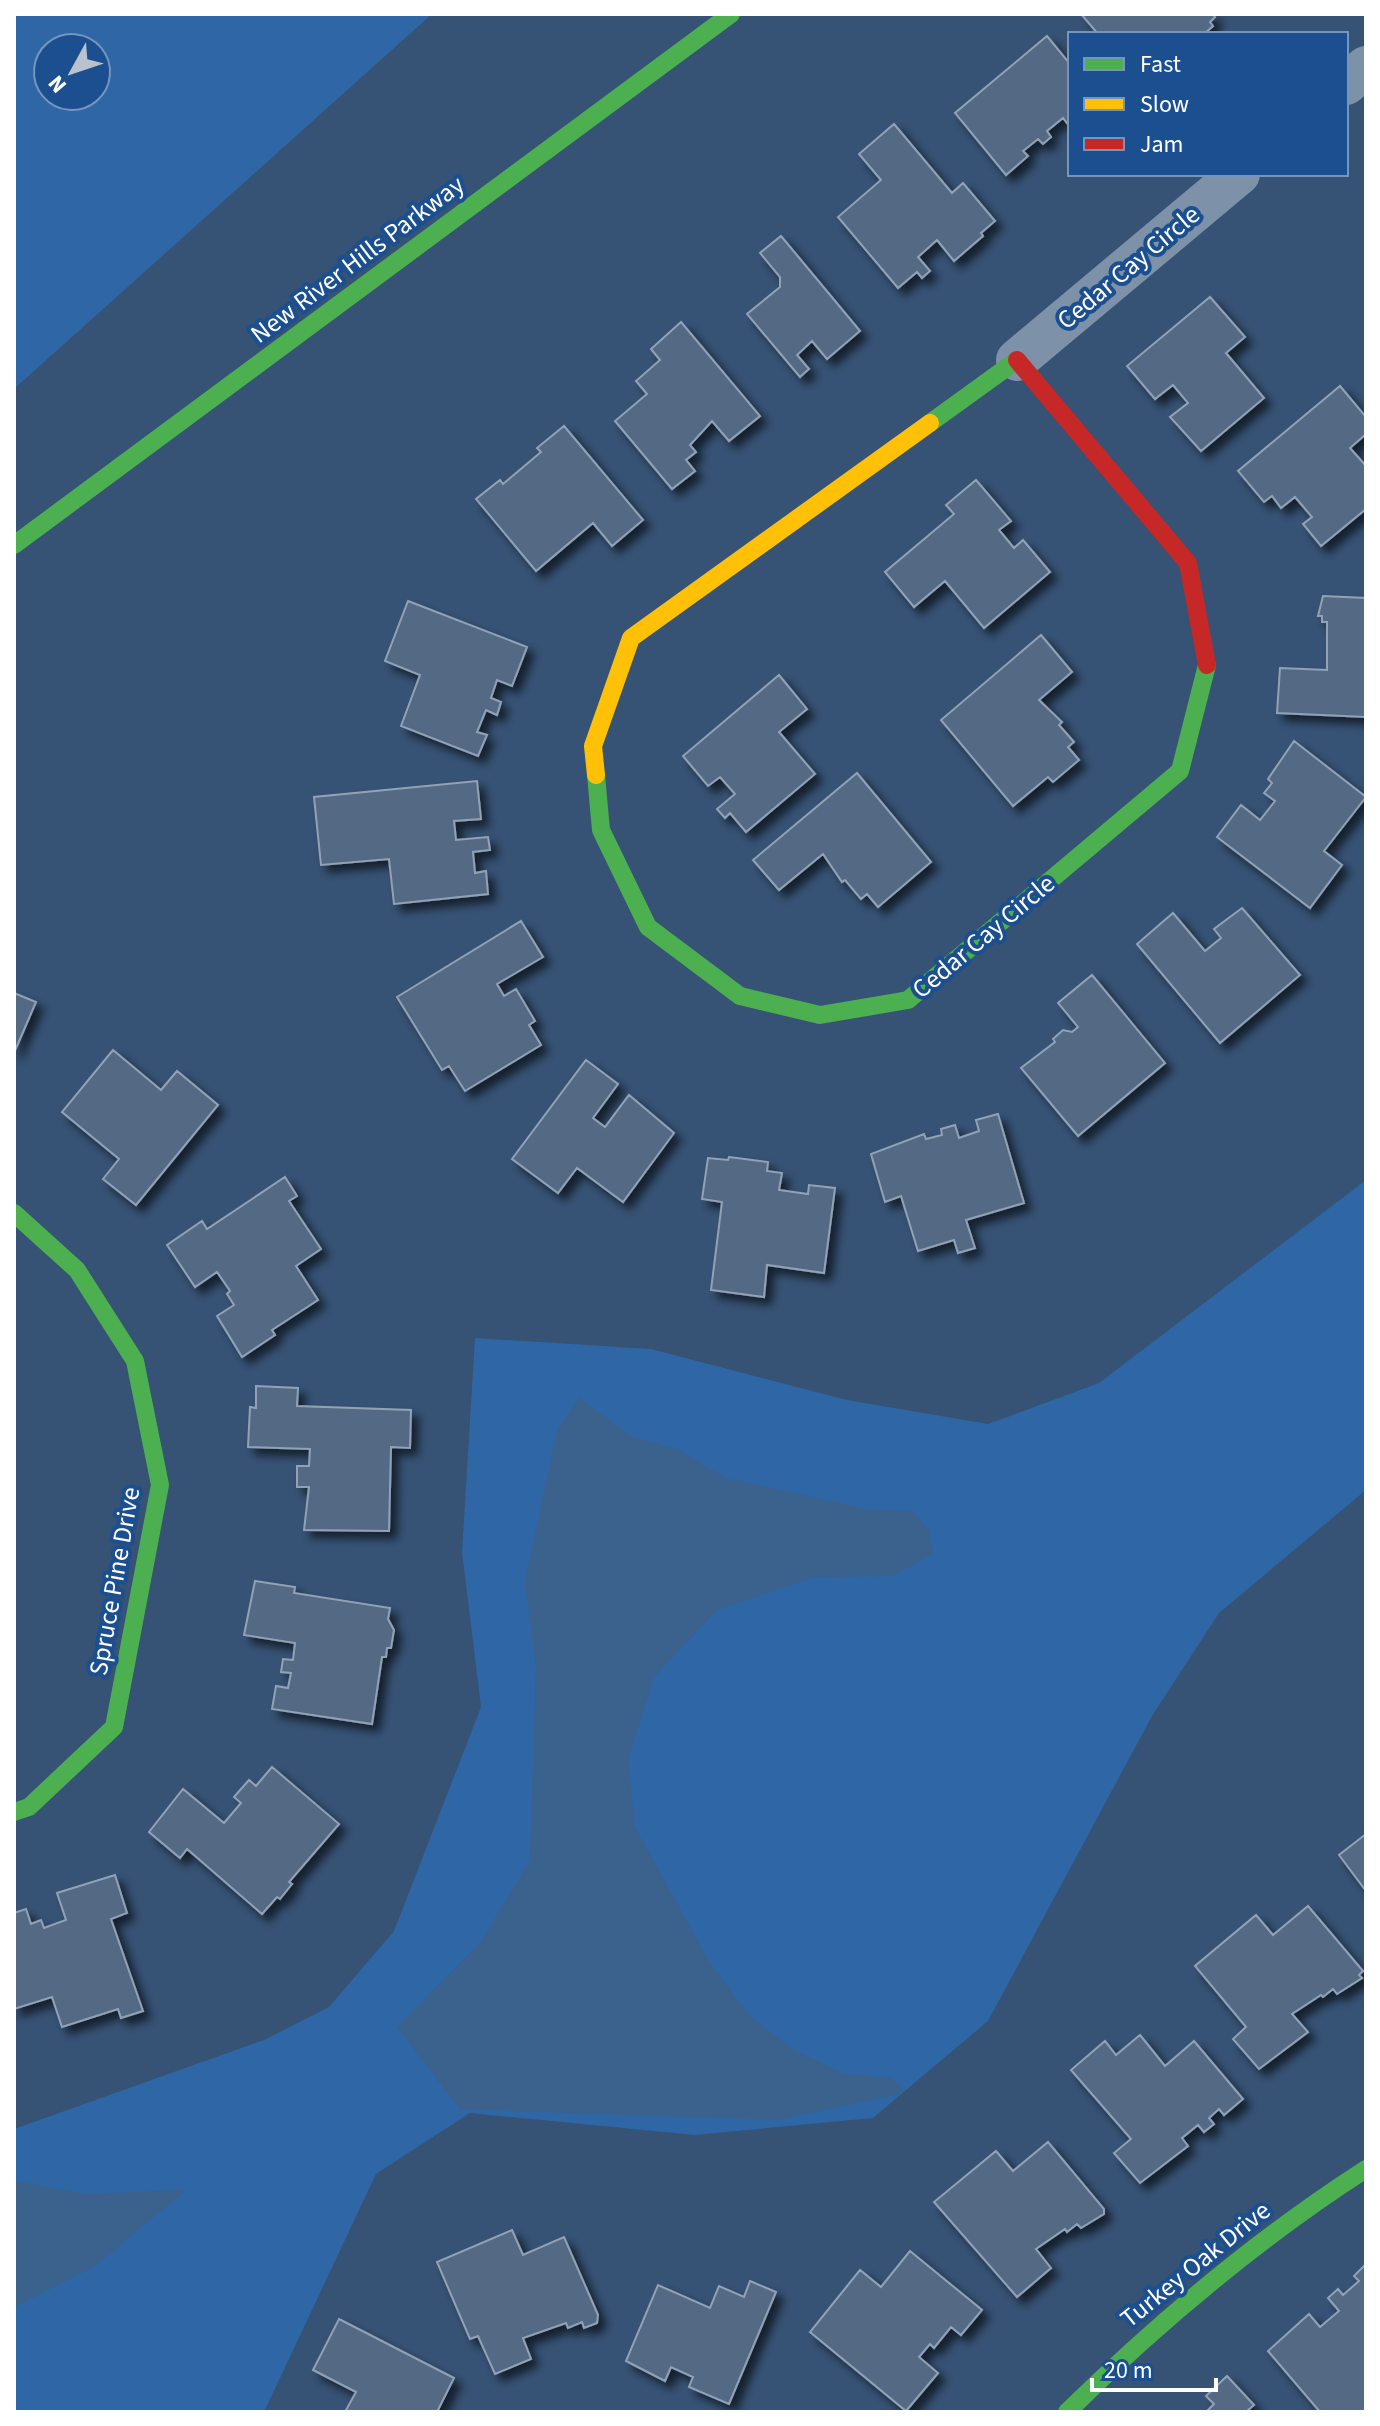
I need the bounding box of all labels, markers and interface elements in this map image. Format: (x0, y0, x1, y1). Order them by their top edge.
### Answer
north arrow (32, 32, 112, 112)
legend (1068, 32, 1348, 176)
text: Fast (1140, 47, 1181, 82)
text: N (40, 68, 74, 100)
text: Slow (1140, 87, 1189, 122)
text: Jam (1140, 127, 1184, 162)
street label: New River Hills Parkway (243, 167, 472, 352)
street label: Cedar Cay Circle (1049, 197, 1208, 338)
street label: Cedar Cay Circle (904, 866, 1063, 1007)
street label: Spruce Pine Drive (80, 1484, 149, 1678)
street label: Turkey Oak Drive (1112, 2192, 1278, 2336)
scale bar (1092, 2342, 1216, 2392)
text: 20 m (1104, 2353, 1153, 2388)

